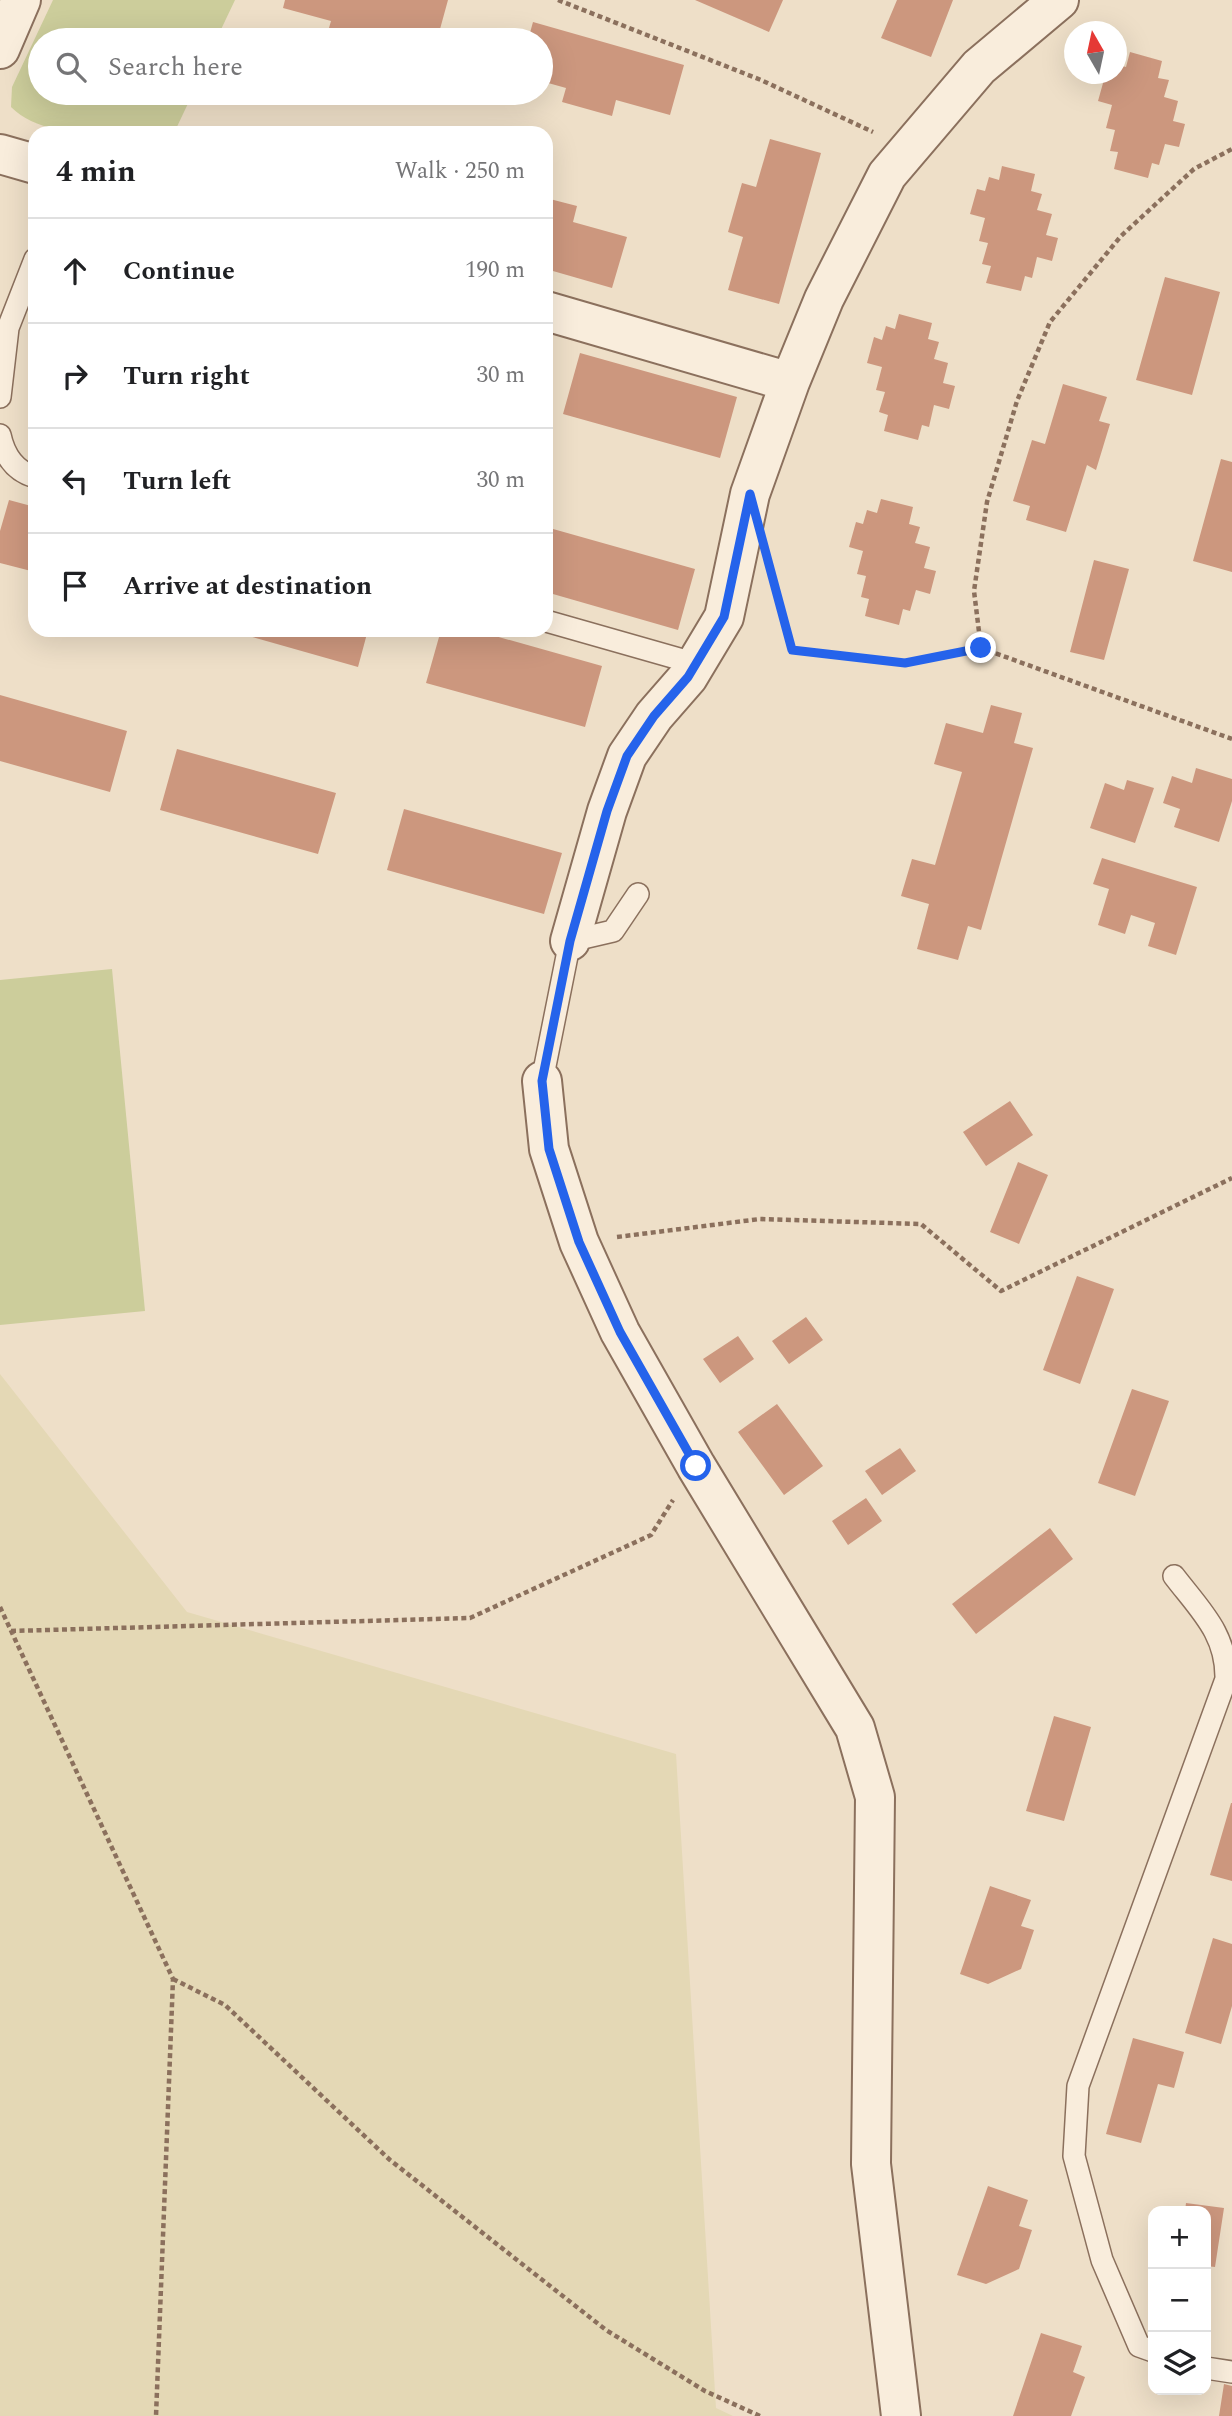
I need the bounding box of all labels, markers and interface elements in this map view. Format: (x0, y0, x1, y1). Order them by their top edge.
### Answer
north arrow (1064, 21, 1127, 84)
search box (28, 28, 553, 105)
text: Search here (108, 47, 243, 87)
icon: search (52, 48, 90, 86)
text: 4 min (56, 149, 136, 195)
text: Walk · 250 m (395, 154, 525, 189)
text: Continue (123, 251, 235, 291)
icon: ahead (56, 252, 94, 290)
text: 190 m (465, 253, 525, 288)
text: Turn right (123, 356, 250, 396)
icon: right (56, 357, 94, 395)
text: 30 m (476, 358, 525, 393)
text: Turn left (123, 461, 231, 501)
icon: left (56, 462, 94, 500)
text: 30 m (476, 463, 525, 498)
text: Arrive at destination (123, 566, 372, 606)
icon: arrive (56, 567, 94, 605)
route end (965, 632, 996, 663)
route start (680, 1450, 711, 1481)
map controls (1148, 2206, 1211, 2395)
button: + (1148, 2206, 1211, 2269)
button: − (1148, 2269, 1211, 2332)
button: layers (1148, 2332, 1211, 2395)

